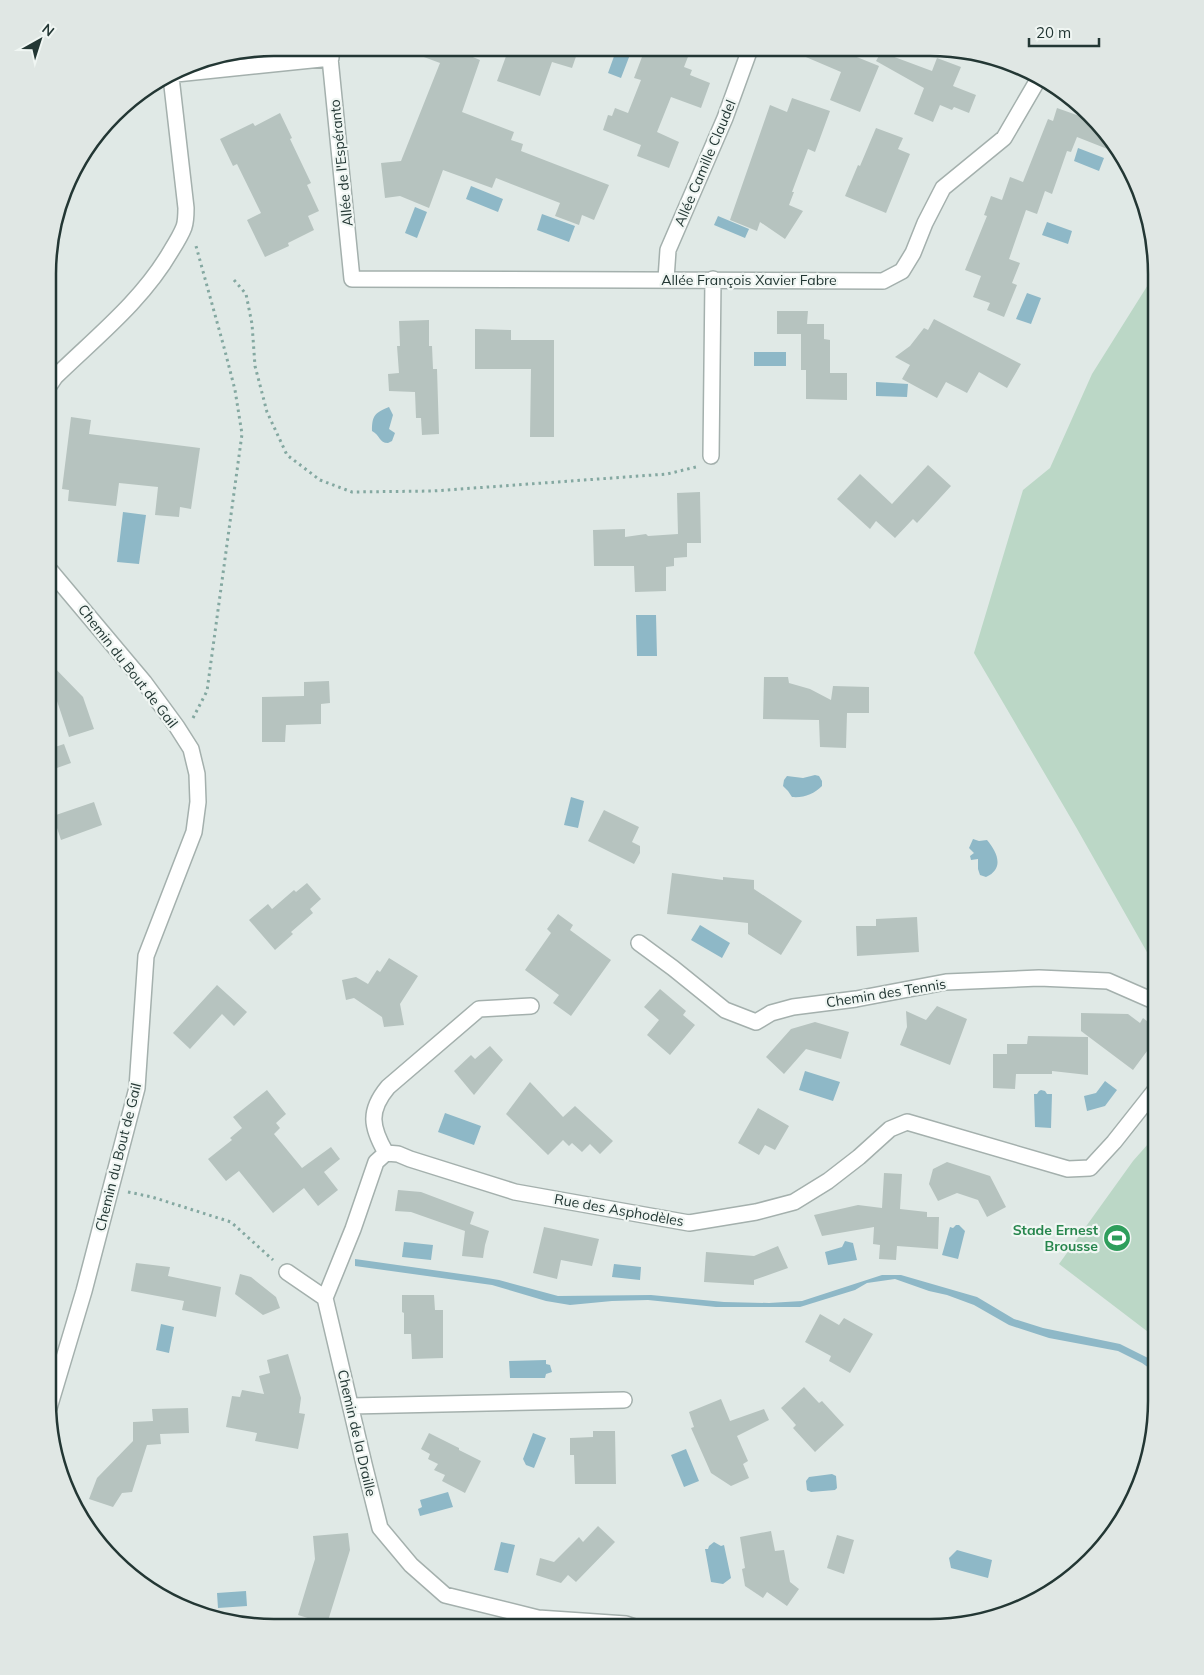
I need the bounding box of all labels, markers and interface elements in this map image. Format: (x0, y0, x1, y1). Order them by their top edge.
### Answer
north arrow (15, 15, 65, 65)
scale bar (1029, 15, 1099, 47)
text: N (38, 20, 58, 40)
text: 20 m (1036, 23, 1071, 42)
street label: Allée Camille Claudel (670, 97, 740, 229)
street label: Allée de l'Espéranto (325, 99, 357, 227)
street label: Allée François Xavier Fabre (661, 271, 837, 289)
street label: Chemin du Bout de Gail (74, 601, 182, 731)
street label: Chemin des Tennis (825, 975, 947, 1011)
street label: Chemin du Bout de Gail (91, 1081, 145, 1233)
street label: Rue des Asphodèles (553, 1190, 685, 1230)
place label: Stade Ernest Brousse (1013, 1221, 1099, 1255)
sports icon: Stade Ernest Brousse (1102, 1223, 1132, 1253)
street label: Chemin de la Draille (334, 1368, 380, 1498)

